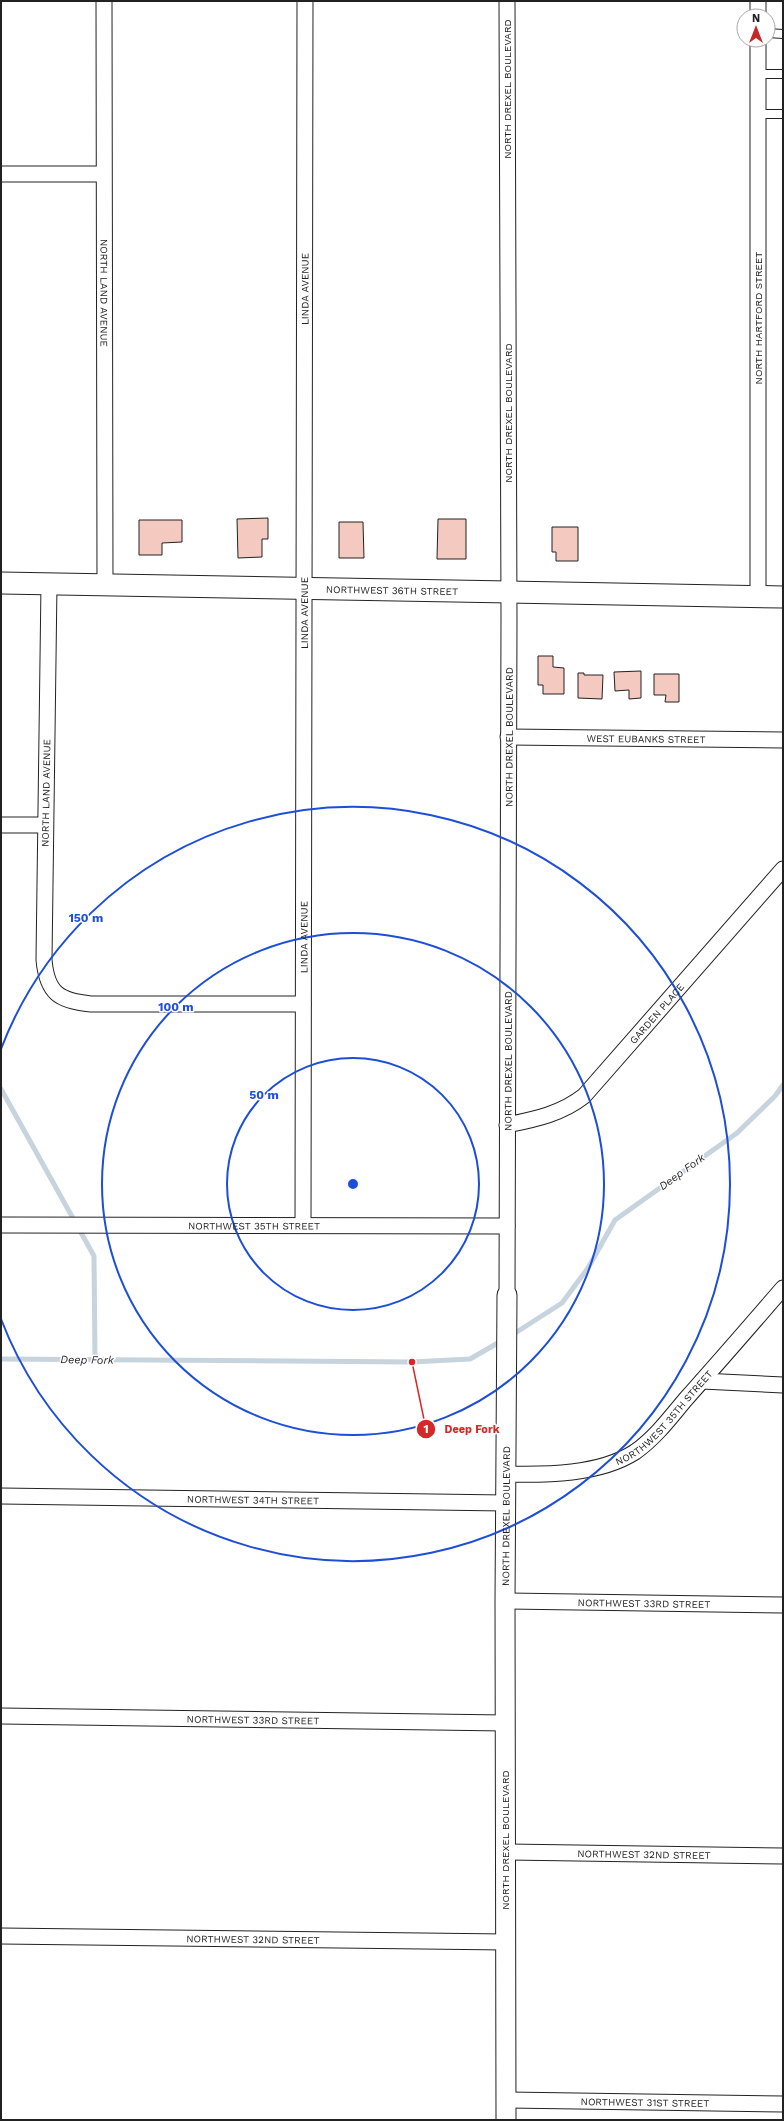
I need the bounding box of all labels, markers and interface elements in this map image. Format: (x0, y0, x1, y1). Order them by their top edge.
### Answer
north arrow (736, 8, 776, 48)
text: N (752, 12, 760, 25)
street label: NORTH DREXEL BOULEVARD (502, 19, 513, 159)
street label: NORTH LAND AVENUE (99, 239, 110, 347)
street label: NORTH HARTFORD STREET (753, 252, 764, 384)
street label: LINDA AVENUE (299, 253, 310, 325)
street label: NORTH DREXEL BOULEVARD (503, 343, 514, 483)
street label: LINDA AVENUE (298, 577, 310, 649)
street label: NORTHWEST 36TH STREET (326, 583, 458, 597)
street label: NORTH DREXEL BOULEVARD (503, 667, 514, 807)
street label: WEST EUBANKS STREET (586, 732, 706, 745)
street label: NORTH LAND AVENUE (40, 739, 52, 847)
street label: LINDA AVENUE (298, 901, 309, 973)
text: 150 m (69, 911, 103, 925)
street label: GARDEN PLACE (627, 981, 686, 1046)
street label: NORTH DREXEL BOULEVARD (502, 991, 513, 1131)
text: 100 m (158, 1000, 194, 1014)
text: 50 m (249, 1088, 279, 1102)
water label: Deep Fork (657, 1150, 708, 1193)
centre of rings (346, 1177, 360, 1191)
street label: NORTHWEST 35TH STREET (188, 1220, 320, 1231)
water label: Deep Fork (60, 1353, 115, 1367)
street label: NORTHWEST 35TH STREET (613, 1368, 714, 1467)
callout: Deep Fork (416, 1417, 507, 1440)
text: 1 (423, 1422, 429, 1436)
text: Deep Fork (444, 1423, 500, 1436)
street label: NORTH DREXEL BOULEVARD (500, 1446, 512, 1586)
street label: NORTHWEST 34TH STREET (187, 1493, 319, 1506)
street label: NORTHWEST 33RD STREET (578, 1597, 710, 1609)
street label: NORTHWEST 33RD STREET (187, 1713, 319, 1726)
street label: NORTH DREXEL BOULEVARD (500, 1770, 511, 1910)
street label: NORTHWEST 32ND STREET (577, 1848, 711, 1860)
street label: NORTHWEST 32ND STREET (186, 1933, 320, 1945)
street label: NORTHWEST 31ST STREET (581, 2096, 709, 2108)

